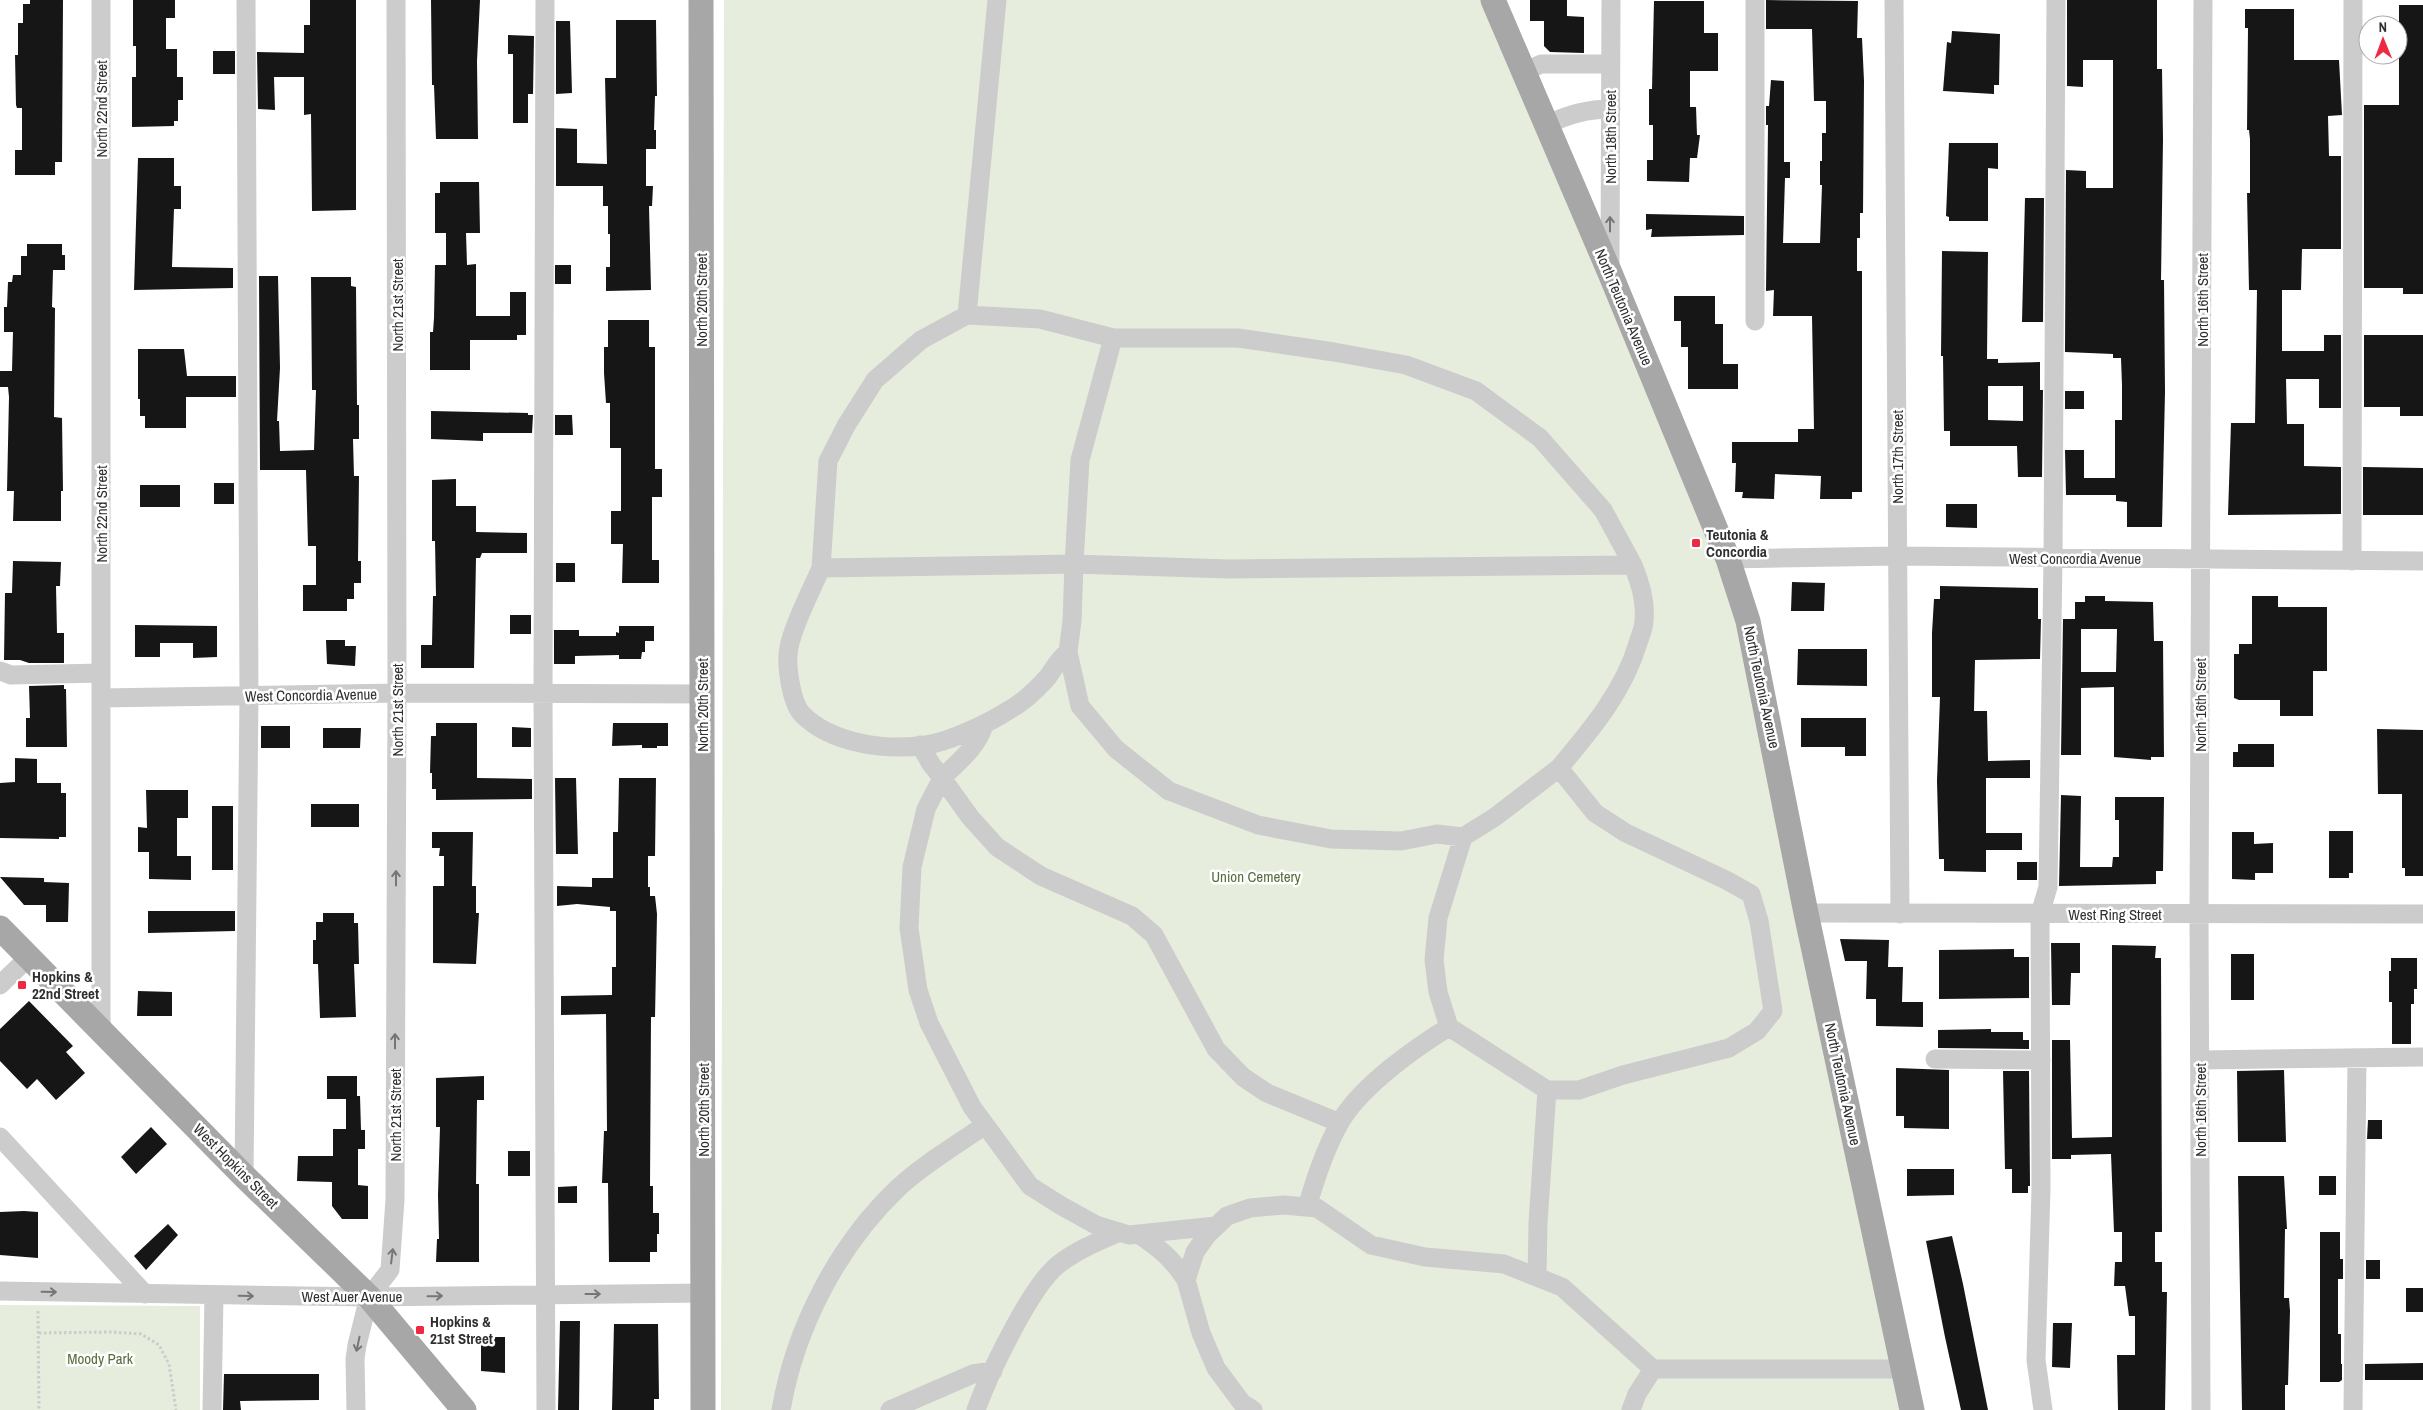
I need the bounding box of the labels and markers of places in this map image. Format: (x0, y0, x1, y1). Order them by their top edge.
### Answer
place label: Teutonia & Concordia (1706, 524, 1769, 562)
marker: Teutonia & Concordia (1690, 537, 1702, 549)
place label: Hopkins & 22nd Street (32, 966, 99, 1004)
marker: Hopkins & 22nd Street (16, 979, 28, 991)
place label: Hopkins & 21st Street (430, 1311, 493, 1349)
marker: Hopkins & 21st Street (414, 1324, 426, 1336)

